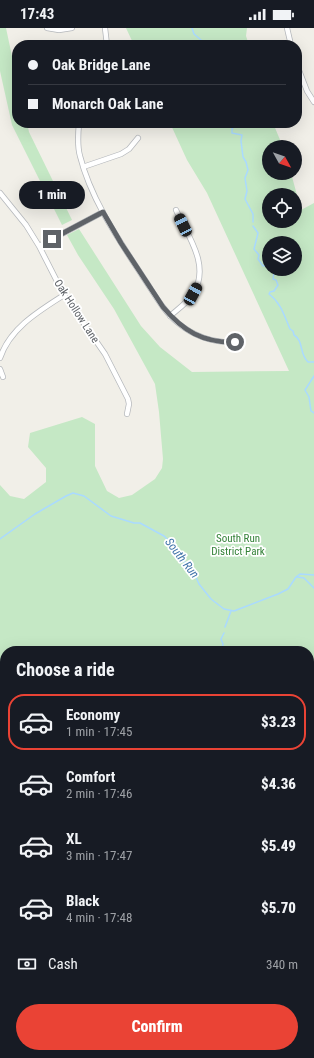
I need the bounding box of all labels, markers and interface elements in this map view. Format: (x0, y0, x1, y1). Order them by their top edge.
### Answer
text: 17:43 (20, 5, 54, 23)
text: Oak Bridge Lane (52, 56, 150, 74)
text: Monarch Oak Lane (52, 95, 163, 113)
north arrow (262, 140, 302, 180)
map controls (262, 140, 302, 276)
callout: 1 min (19, 181, 85, 209)
text: 1 min (38, 187, 66, 202)
button: locate (262, 188, 302, 228)
car (172, 212, 194, 238)
route end (43, 230, 61, 248)
button: layers (262, 236, 302, 276)
street label: Oak Hollow Lane (51, 277, 102, 345)
car (182, 281, 204, 307)
route start (226, 333, 244, 351)
park label: South Run District Park (211, 532, 265, 558)
water label: South Run (162, 535, 202, 581)
text: Choose a ride (16, 659, 115, 680)
icon: car (18, 704, 54, 740)
text: Economy (66, 706, 120, 724)
text: $3.23 (261, 713, 296, 731)
text: 1 min · 17:45 (66, 724, 132, 739)
icon: car (18, 766, 54, 802)
text: Comfort (66, 768, 115, 786)
text: $4.36 (261, 775, 296, 793)
text: 2 min · 17:46 (66, 786, 132, 801)
icon: car (18, 828, 54, 864)
text: XL (66, 830, 82, 848)
text: $5.49 (261, 837, 296, 855)
text: 3 min · 17:47 (66, 848, 132, 863)
icon: car (18, 890, 54, 926)
text: Black (66, 892, 99, 910)
text: $5.70 (261, 899, 296, 917)
text: 4 min · 17:48 (66, 910, 132, 925)
icon: cash (16, 953, 38, 975)
text: Cash (48, 955, 78, 973)
text: 340 m (266, 957, 298, 972)
button: Confirm (16, 1004, 298, 1050)

